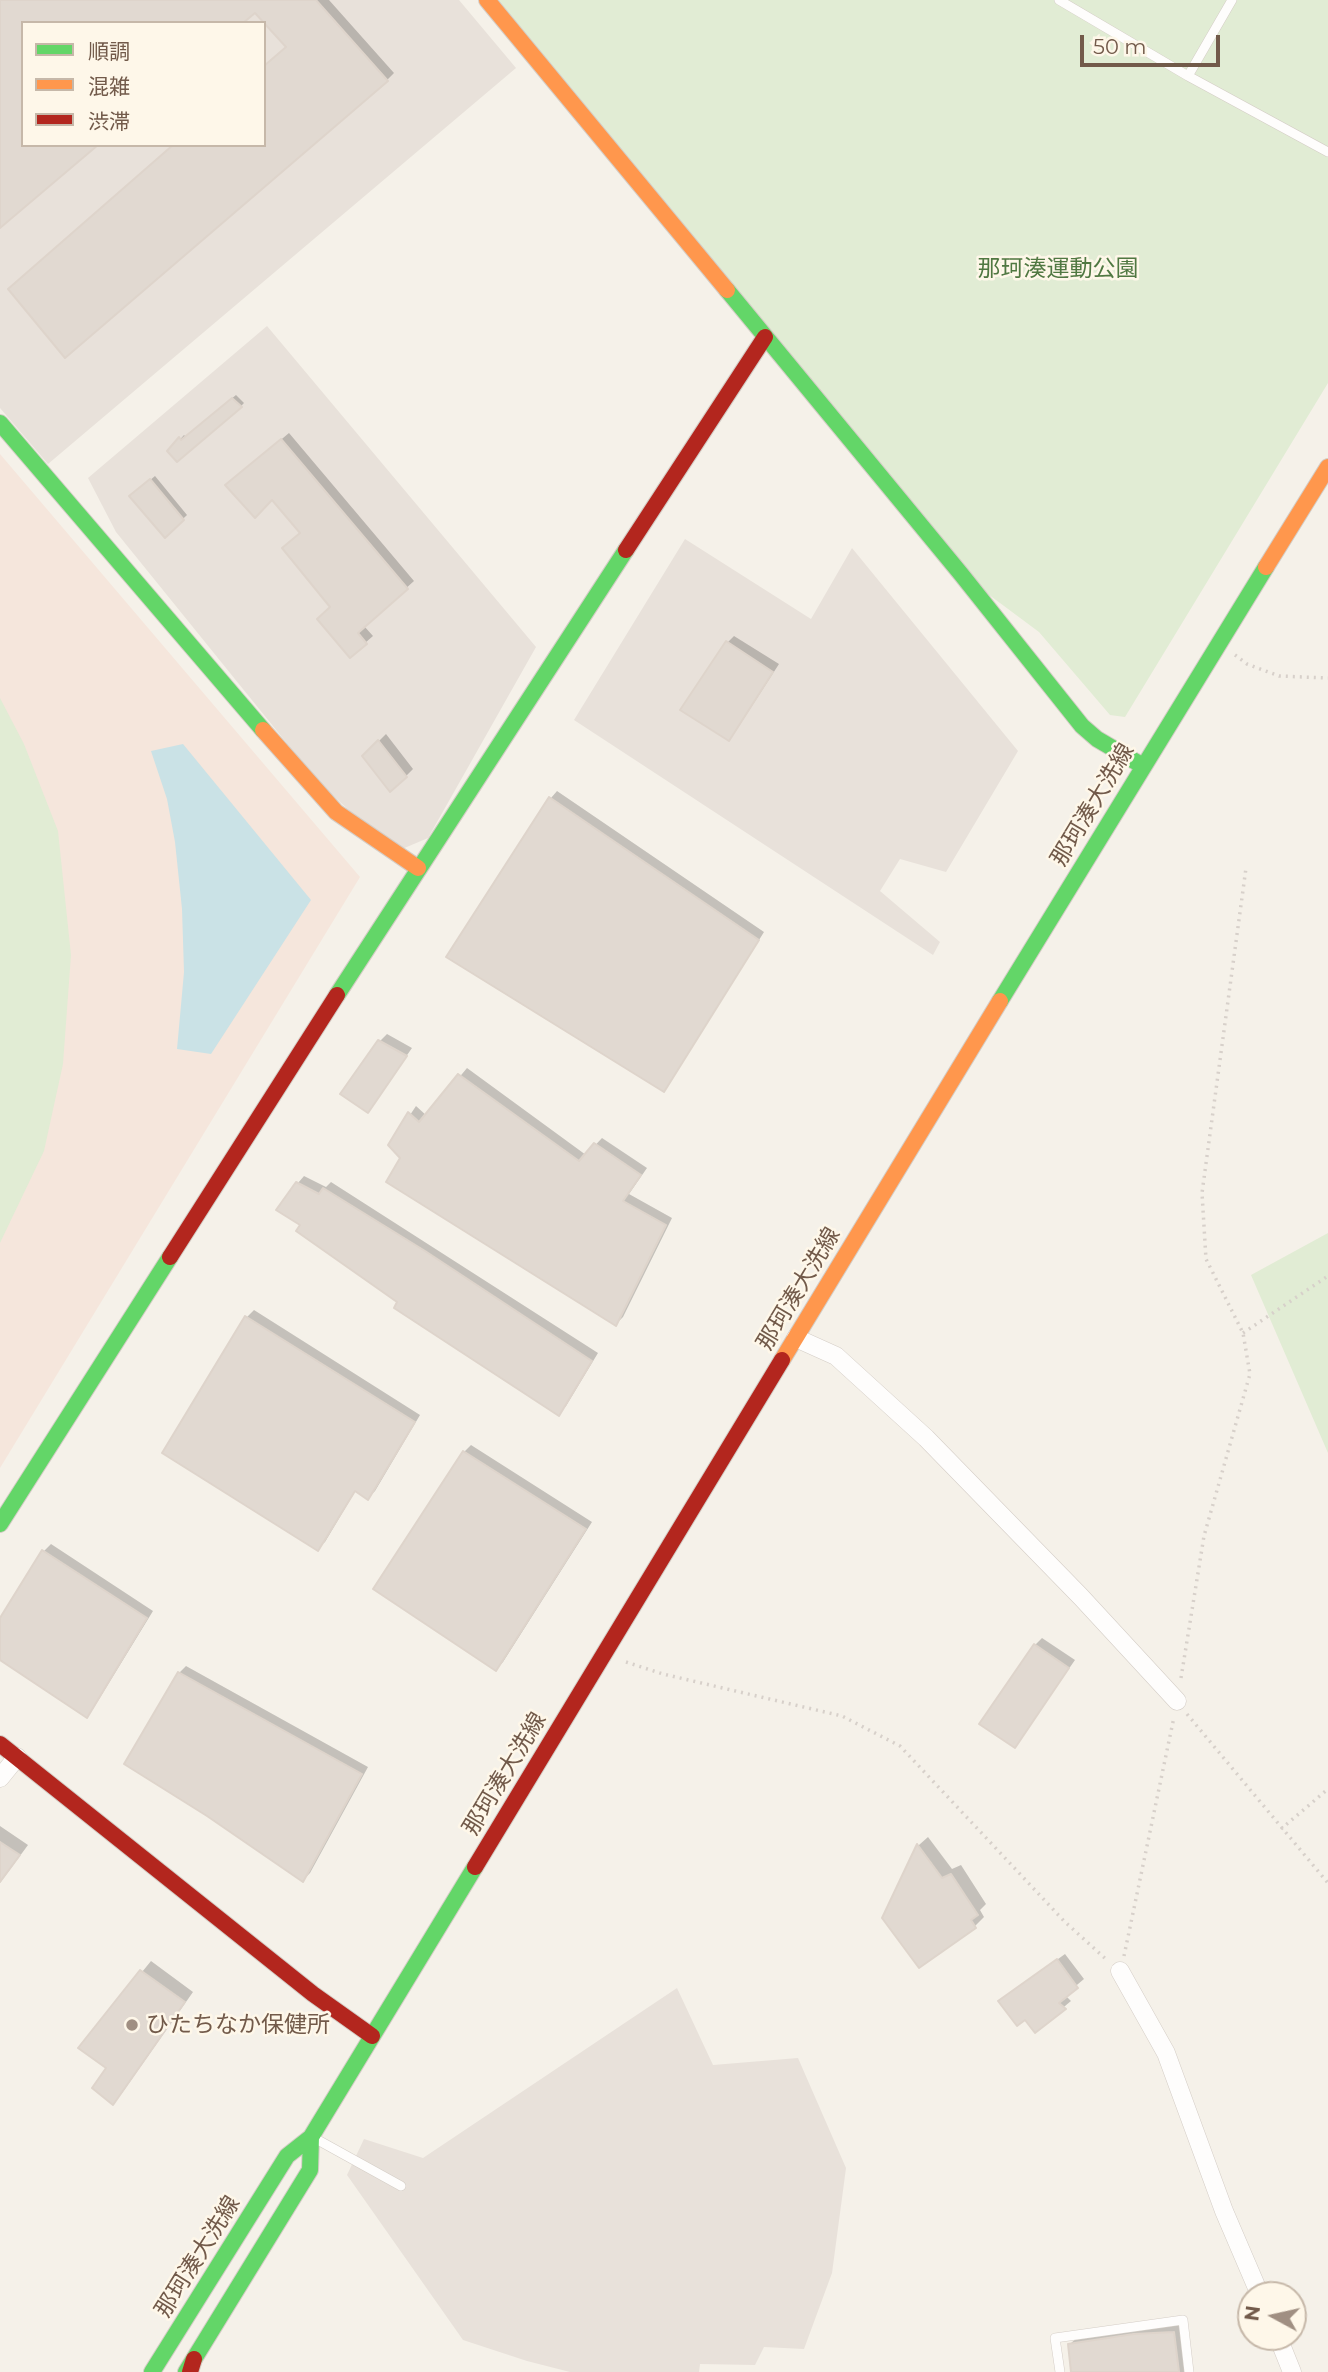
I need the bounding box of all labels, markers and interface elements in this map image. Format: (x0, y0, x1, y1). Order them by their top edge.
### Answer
legend (21, 21, 266, 147)
scale bar (1083, 21, 1223, 65)
text: 50 m (1093, 34, 1147, 59)
text: 順調 (88, 39, 130, 64)
text: 混雑 (88, 74, 130, 99)
text: 渋滞 (88, 109, 130, 134)
park label: 那珂湊運動公園 (978, 255, 1138, 283)
street label: 那珂湊大洗線 (1046, 739, 1140, 871)
street label: 那珂湊大洗線 (752, 1223, 846, 1355)
street label: 那珂湊大洗線 (458, 1708, 552, 1840)
place label: ひたちなか保健所 (146, 2011, 330, 2039)
marker: ひたちなか保健所 (124, 2017, 140, 2033)
street label: 那珂湊大洗線 (150, 2191, 246, 2323)
north arrow (1237, 2281, 1307, 2351)
text: N (1240, 2304, 1265, 2322)

